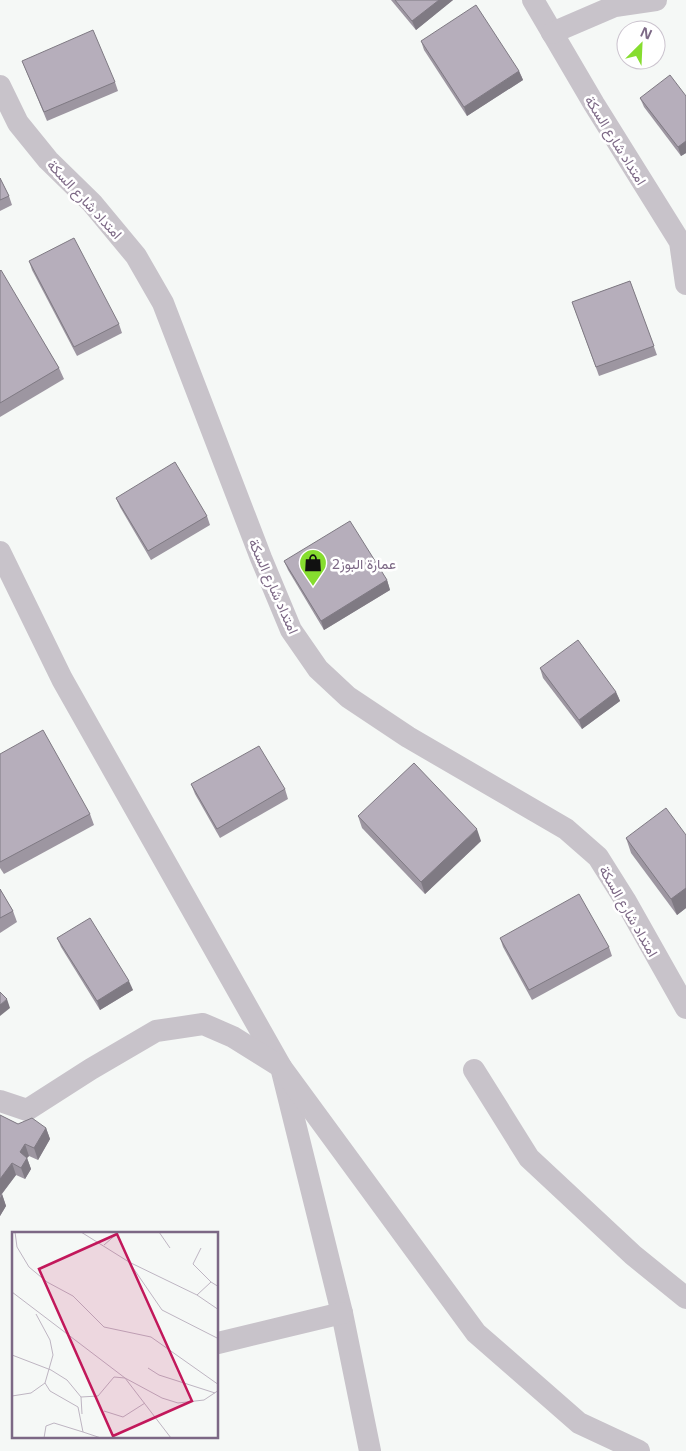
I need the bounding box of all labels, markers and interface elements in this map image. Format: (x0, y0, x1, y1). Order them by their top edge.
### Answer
north arrow (616, 20, 666, 70)
text: N (637, 22, 656, 44)
street label: امتداد شارع السكة (579, 92, 651, 189)
street label: امتداد شارع السكة (42, 155, 127, 244)
street label: امتداد شارع السكة (243, 536, 303, 637)
shop icon: عمارة البوز2 (298, 548, 328, 587)
place label: عمارة البوز2 (332, 554, 396, 573)
street label: امتداد شارع السكة (594, 862, 663, 961)
inset map (12, 1232, 219, 1438)

